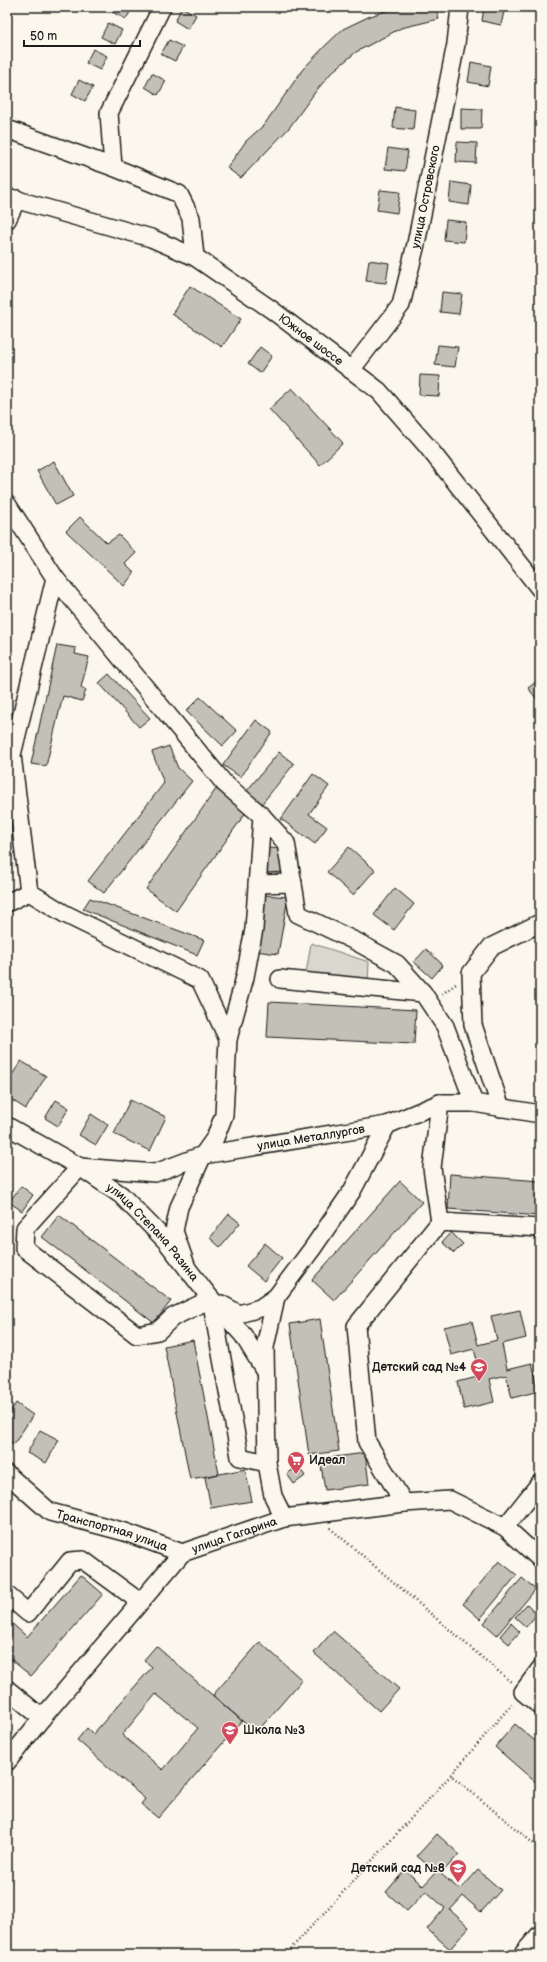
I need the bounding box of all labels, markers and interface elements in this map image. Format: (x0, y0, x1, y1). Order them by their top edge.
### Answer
scale bar (24, 22, 140, 48)
text: 50 m (30, 29, 57, 44)
street label: улица Островского (408, 144, 444, 250)
street label: Южное шоссе (275, 311, 346, 369)
street label: улица Металлургов (256, 1122, 367, 1154)
street label: улица Степана Разина (103, 1180, 201, 1285)
school or university icon: Детский сад №4 (469, 1357, 489, 1382)
place label: Детский сад №4 (372, 1360, 466, 1375)
supermarket icon: Идеал (286, 1450, 306, 1475)
place label: Идеал (309, 1453, 346, 1468)
street label: Транспортная улица (54, 1507, 170, 1555)
street label: улица Гагарина (190, 1514, 279, 1557)
school or university icon: Школа №3 (220, 1720, 240, 1745)
place label: Школа №3 (243, 1723, 305, 1738)
school or university icon: Детский сад №8 (448, 1858, 468, 1883)
place label: Детский сад №8 (351, 1861, 445, 1876)

